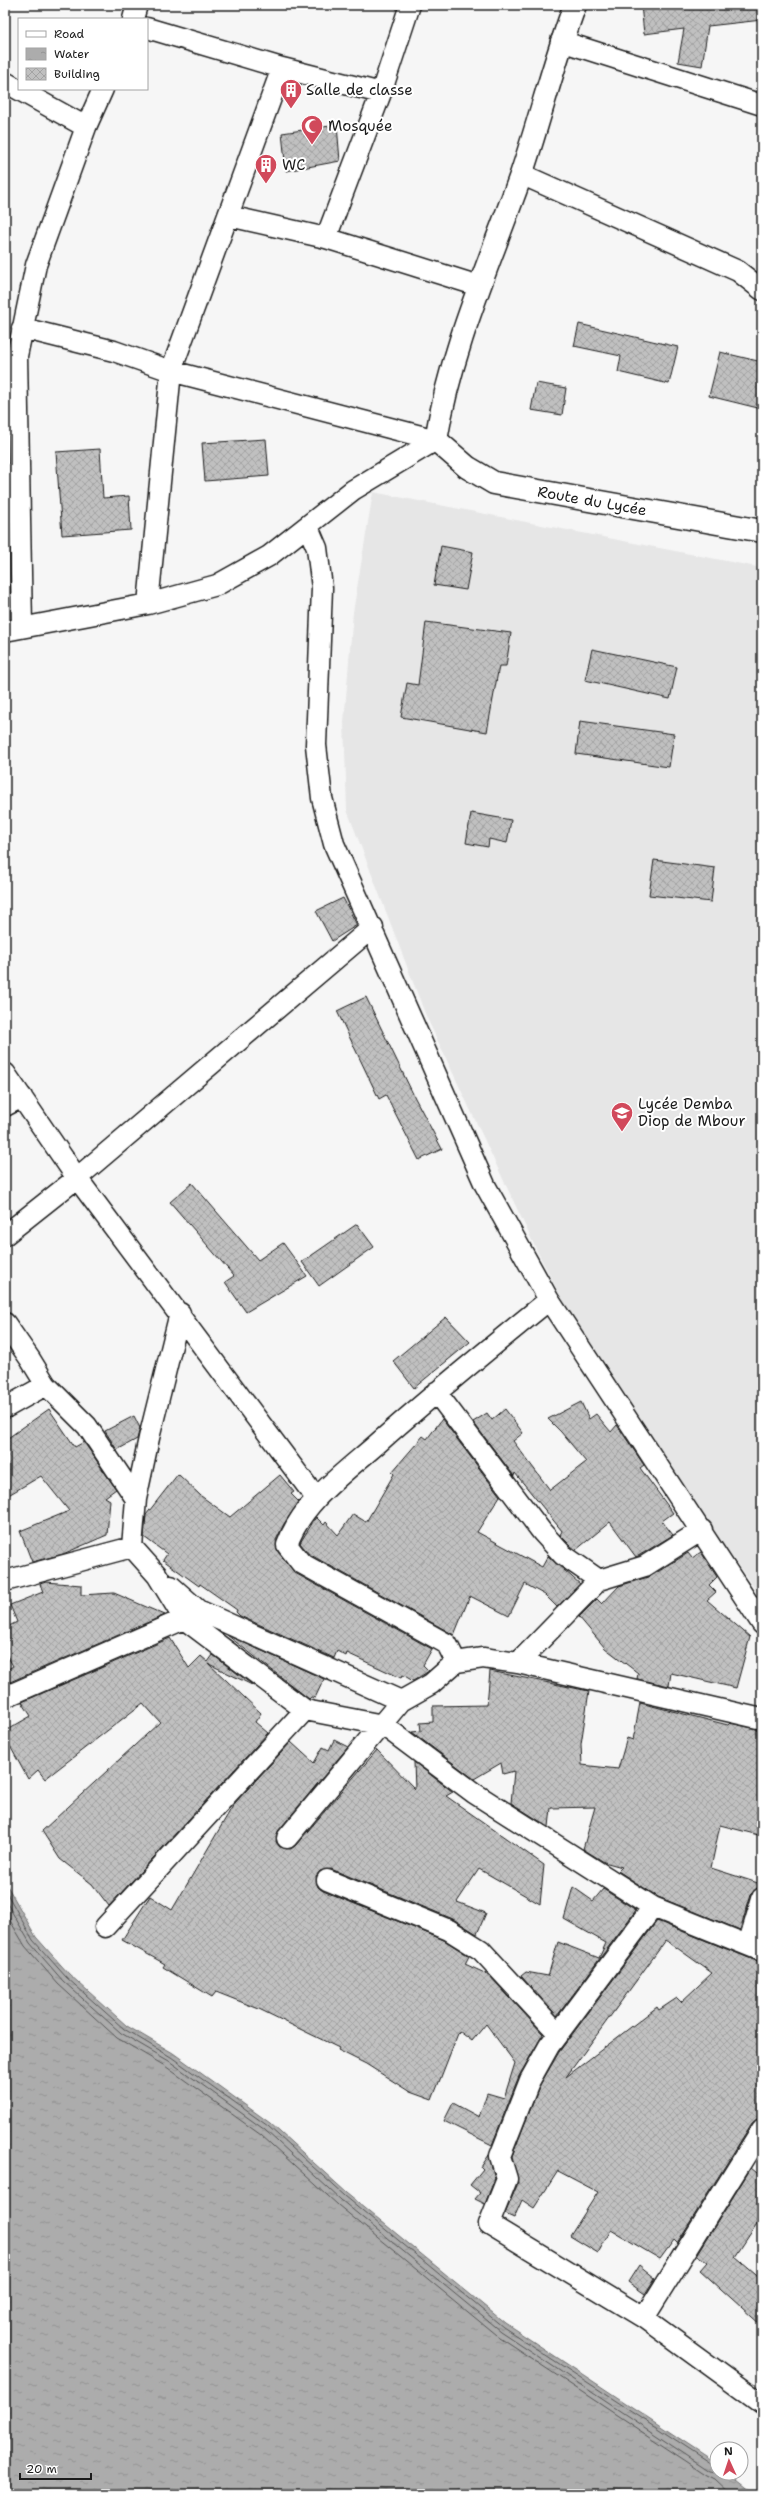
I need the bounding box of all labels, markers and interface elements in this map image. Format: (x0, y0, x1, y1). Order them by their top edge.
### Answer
legend (18, 18, 148, 90)
text: Road (54, 26, 85, 42)
text: Water (54, 46, 90, 62)
text: Building (54, 66, 100, 82)
building icon: Salle de classe (278, 77, 304, 110)
place label: Salle de classe (306, 80, 413, 100)
mosque icon: Mosquée (299, 113, 325, 146)
place label: Mosquée (328, 116, 393, 136)
building icon: WC (253, 152, 279, 185)
place label: WC (282, 155, 305, 175)
street label: Route du Lycée (536, 482, 648, 520)
place label: Lycée Demba Diop de Mbour (638, 1094, 746, 1131)
school or university icon: Lycée Demba Diop de Mbour (609, 1100, 635, 1133)
north arrow (709, 2441, 749, 2481)
text: N (724, 2444, 734, 2459)
scale bar (20, 2455, 91, 2481)
text: 20 m (26, 2461, 57, 2477)

